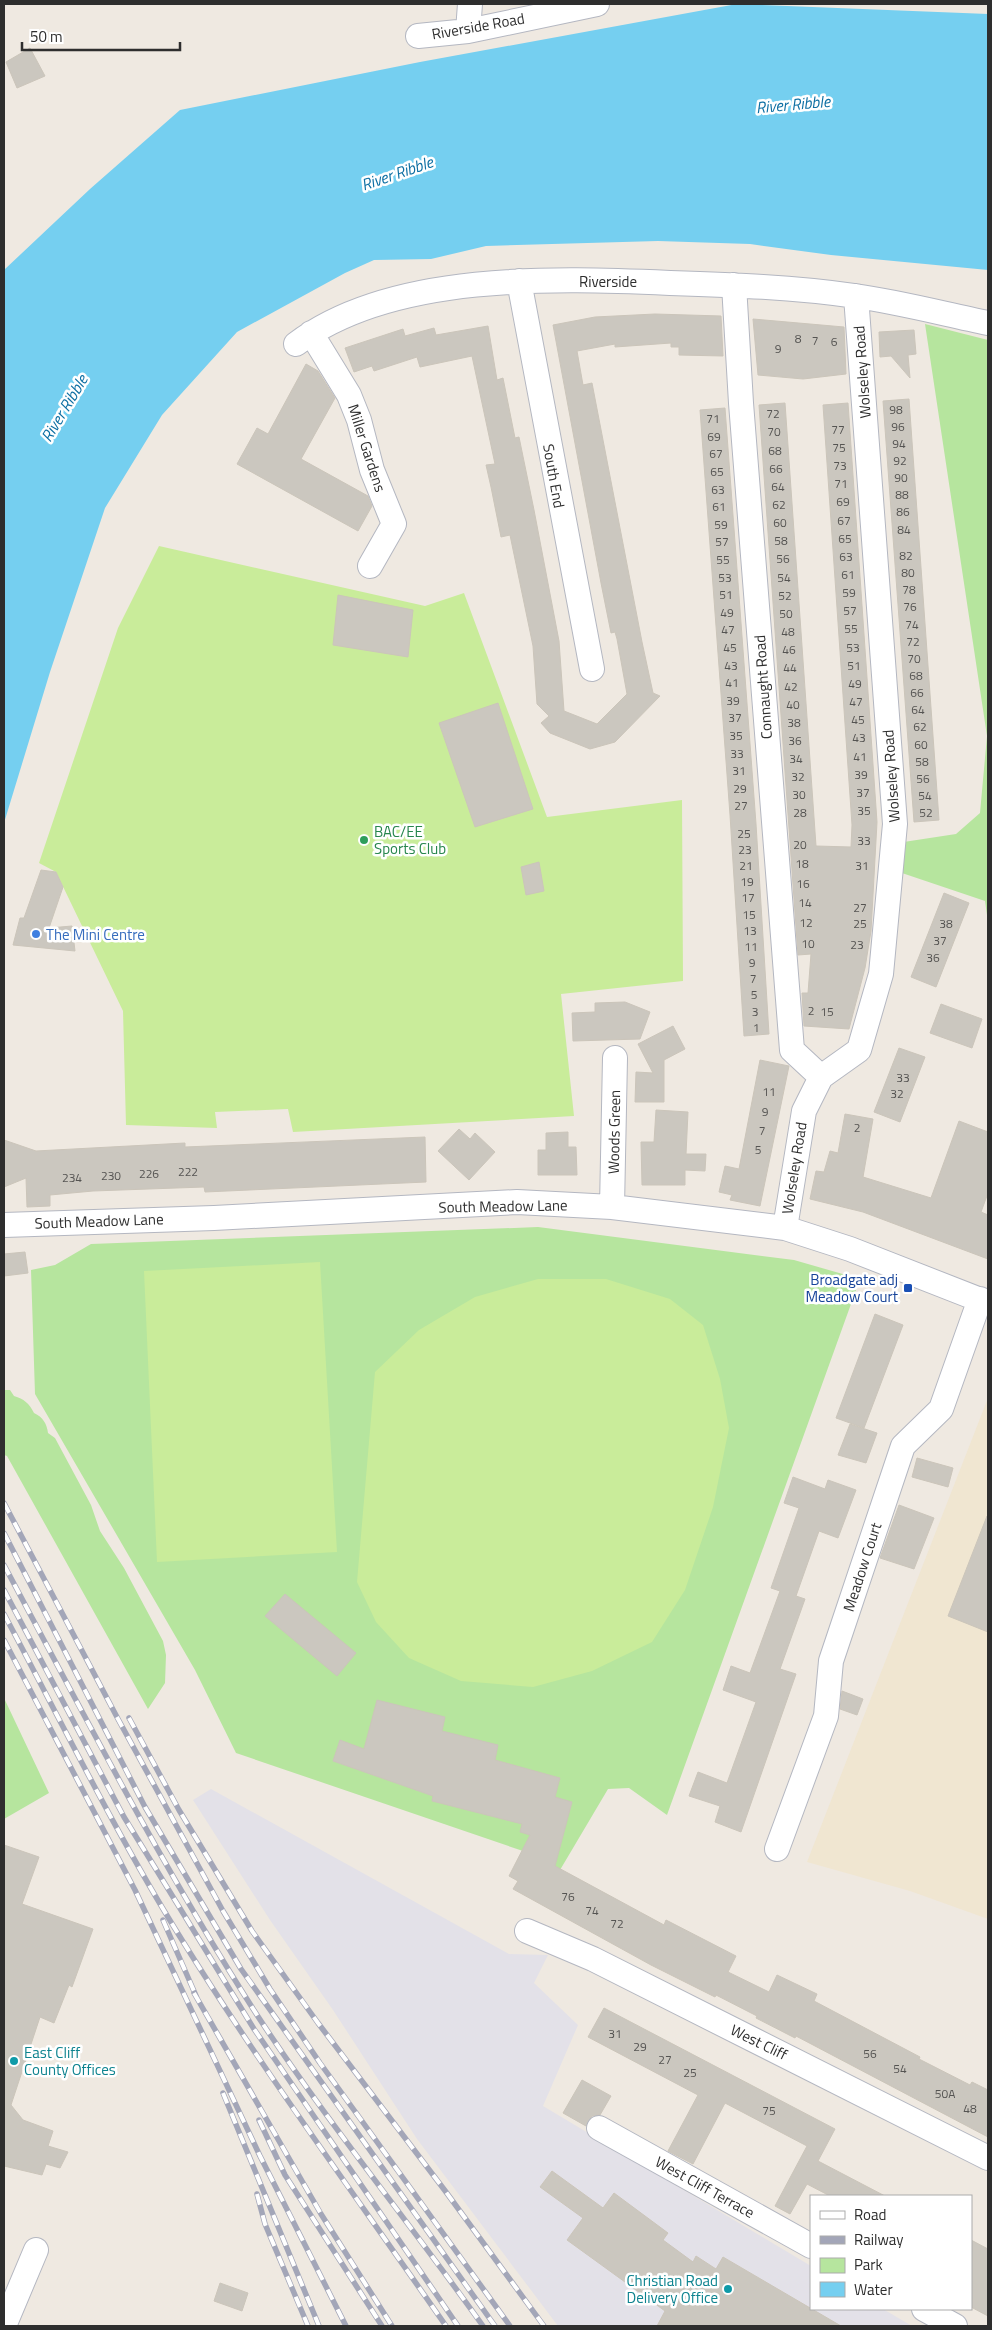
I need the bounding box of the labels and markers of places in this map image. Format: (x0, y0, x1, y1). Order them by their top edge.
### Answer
place label: BAC/EE Sports Club (374, 820, 446, 860)
marker: BAC/EE Sports Club (358, 834, 370, 846)
place label: The Mini Centre (46, 923, 145, 946)
marker: The Mini Centre (30, 928, 42, 940)
place label: Broadgate adj Meadow Court (806, 1268, 899, 1308)
marker: Broadgate adj Meadow Court (902, 1282, 914, 1294)
place label: East Cliff County Offices (24, 2041, 116, 2081)
marker: East Cliff County Offices (8, 2055, 20, 2067)
place label: Christian Road Delivery Office (626, 2269, 718, 2309)
marker: Christian Road Delivery Office (722, 2283, 734, 2295)

